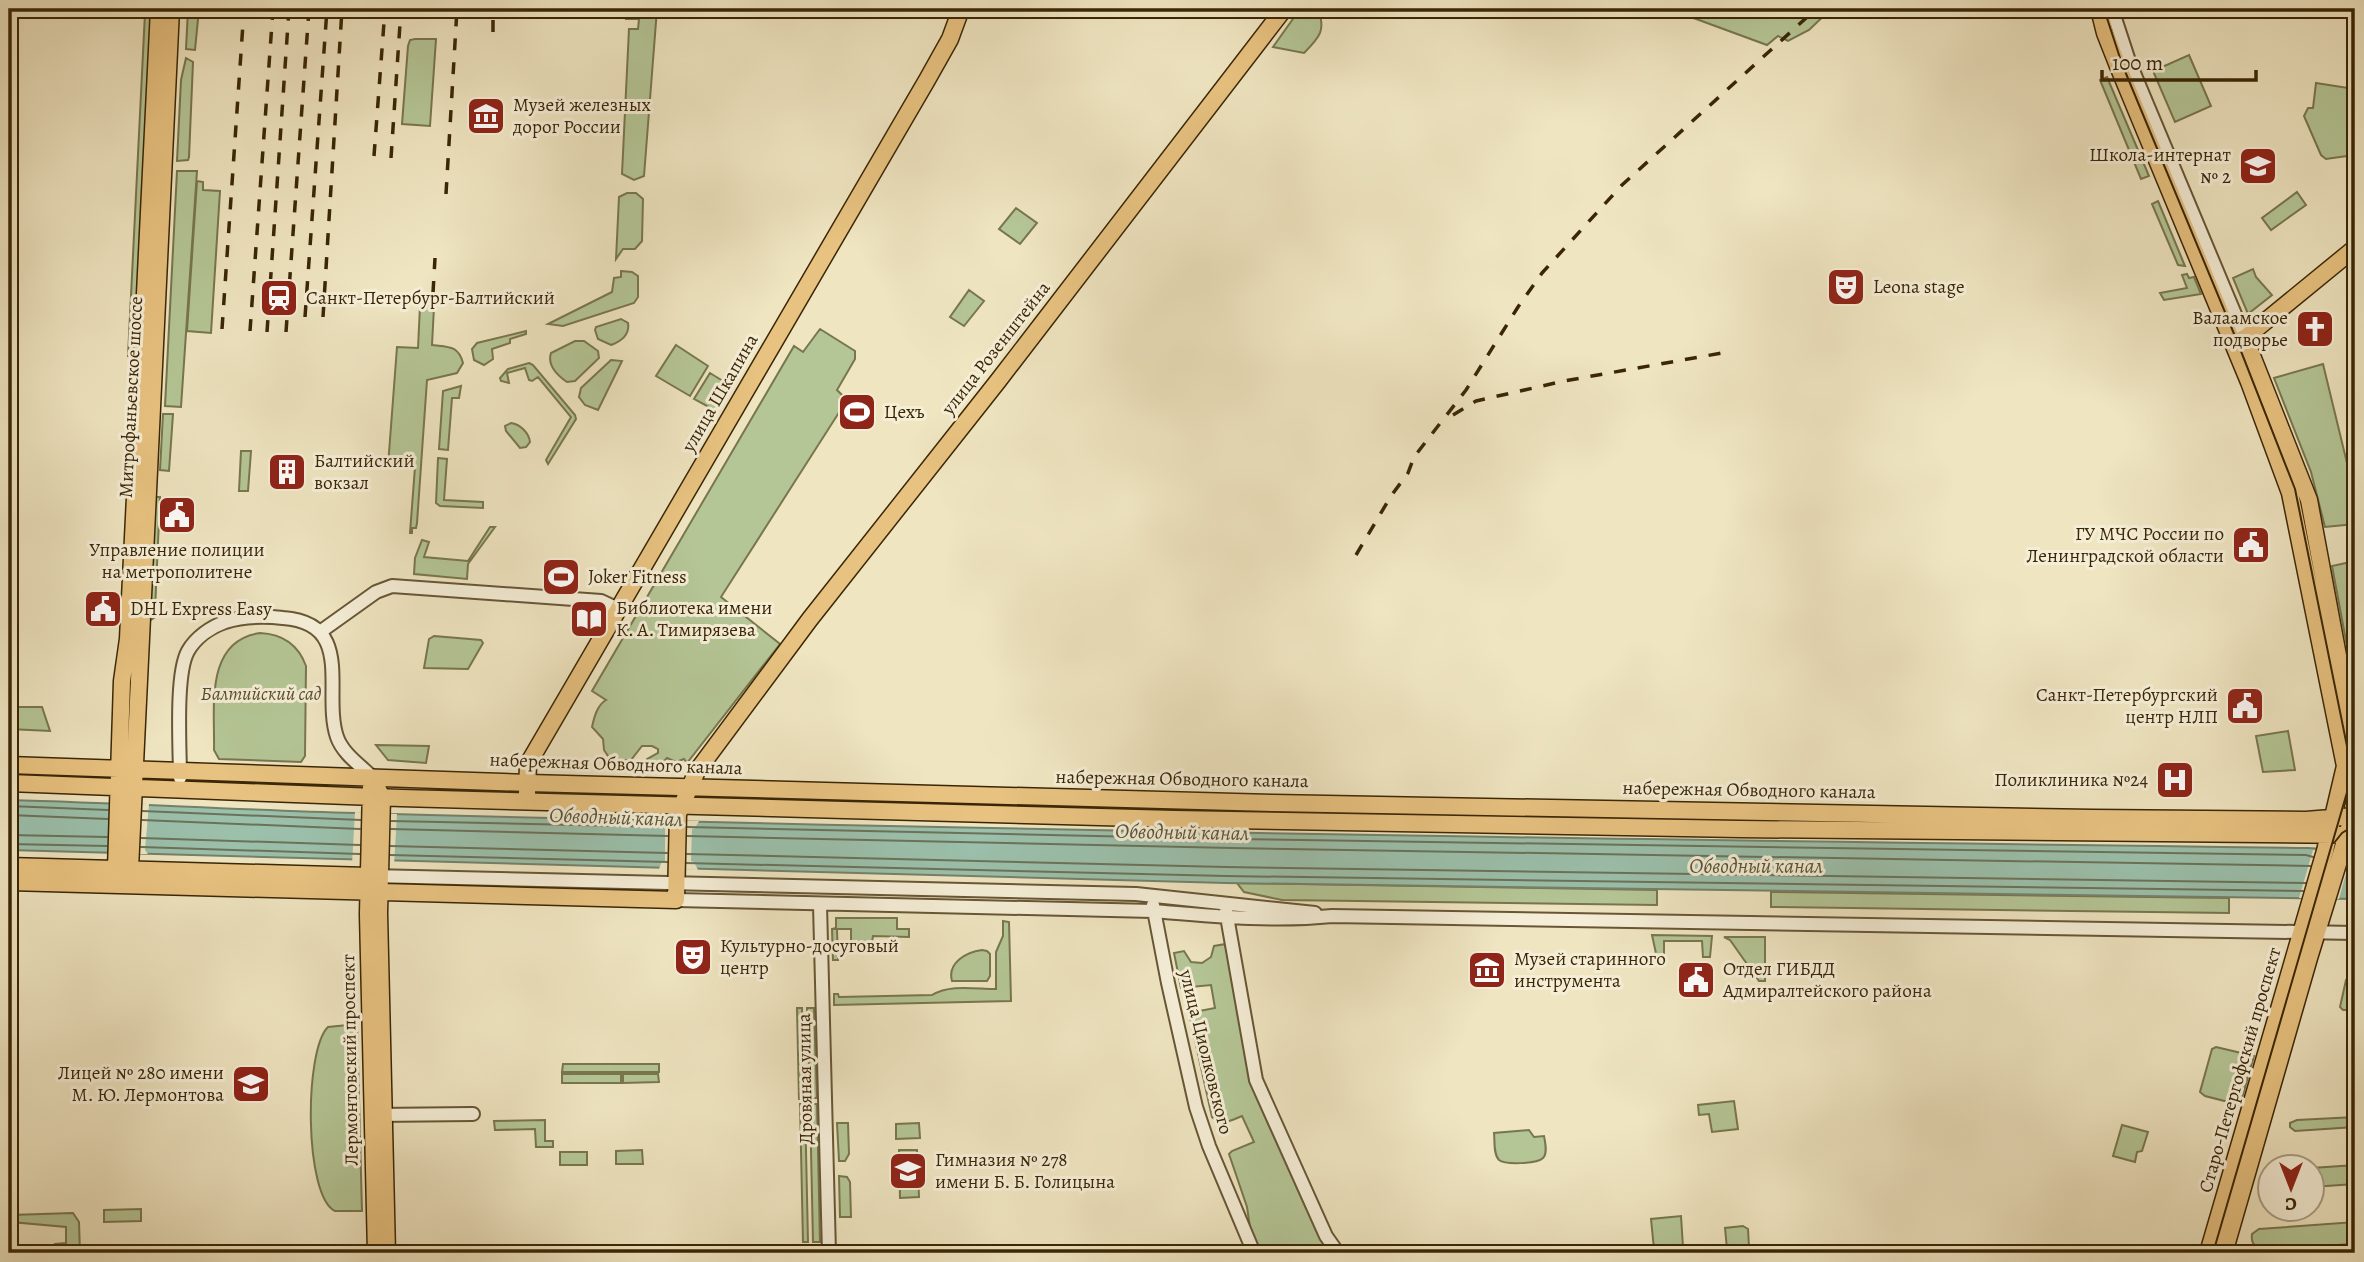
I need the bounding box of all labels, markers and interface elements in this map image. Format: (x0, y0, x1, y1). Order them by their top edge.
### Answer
scale bar (2102, 38, 2256, 82)
text: 100 m (2112, 49, 2163, 77)
place label: Музей железных дорог России (512, 92, 652, 140)
museum icon: Музей железных дорог России (465, 95, 507, 137)
place label: Школа-интернат № 2 (2089, 142, 2232, 190)
school or university icon: Школа-интернат № 2 (2237, 145, 2279, 187)
theatre icon: Leona stage (1825, 266, 1867, 308)
place label: Leona stage (1873, 274, 1964, 300)
street label: улица Розенштейна (935, 276, 1057, 421)
station icon: Санкт-Петербург-Балтийский (258, 277, 300, 319)
place label: Санкт-Петербург-Балтийский (306, 285, 555, 311)
street label: Митрофаньевское шоссе (113, 296, 149, 498)
place label: Валаамское подворье (2192, 305, 2288, 353)
church icon: Валаамское подворье (2294, 308, 2336, 350)
street label: улица Шкапина (675, 329, 764, 458)
sports icon: Цехъ (836, 391, 878, 433)
place label: Цехъ (884, 399, 925, 425)
place label: Балтийский вокзал (314, 448, 415, 496)
building icon: Балтийский вокзал (266, 451, 308, 493)
public building icon: Управление полиции на метрополитене (156, 494, 198, 536)
place label: ГУ МЧС России по Ленинградской области (2026, 521, 2224, 569)
public building icon: ГУ МЧС России по Ленинградской области (2230, 524, 2272, 566)
place label: Управление полиции на метрополитене (89, 537, 265, 585)
sports icon: Joker Fitness (540, 556, 582, 598)
place label: Joker Fitness (588, 564, 687, 590)
public building icon: DHL Express Easy (82, 588, 124, 630)
place label: Библиотека имени К. А. Тимирязева (616, 595, 772, 643)
place label: DHL Express Easy (130, 596, 272, 622)
library icon: Библиотека имени К. А. Тимирязева (568, 598, 610, 640)
park label: Балтийский сад (201, 681, 322, 707)
place label: Санкт-Петербургский центр НЛП (2036, 682, 2218, 730)
public building icon: Санкт-Петербургский центр НЛП (2224, 685, 2266, 727)
street label: набережная Обводного канала (489, 747, 743, 781)
hospital icon: Поликлиника №24 (2154, 759, 2196, 801)
street label: набережная Обводного канала (1055, 764, 1309, 794)
place label: Поликлиника №24 (1994, 767, 2148, 793)
street label: набережная Обводного канала (1622, 775, 1876, 805)
water label: Обводный канал (549, 801, 684, 833)
water label: Обводный канал (1115, 817, 1250, 847)
water label: Обводный канал (1689, 852, 1824, 880)
place label: Культурно-досуговый центр (720, 933, 899, 981)
theatre icon: Культурно-досуговый центр (672, 936, 714, 978)
street label: Старо-Петергофский проспект (2193, 944, 2288, 1196)
place label: Музей старинного инструмента (1514, 946, 1666, 994)
museum icon: Музей старинного инструмента (1466, 949, 1508, 991)
street label: Лермонтовский проспект (335, 953, 365, 1166)
place label: Отдел ГИБДД Адмиралтейского района (1722, 956, 1932, 1004)
public building icon: Отдел ГИБДД Адмиралтейского района (1675, 959, 1717, 1001)
street label: улица Циолковского (1173, 966, 1239, 1137)
street label: Дровяная улица (791, 1013, 819, 1145)
place label: Лицей № 280 имени М. Ю. Лермонтова (58, 1060, 224, 1108)
school or university icon: Лицей № 280 имени М. Ю. Лермонтова (230, 1063, 272, 1105)
place label: Гимназия № 278 имени Б. Б. Голицына (935, 1147, 1115, 1195)
school or university icon: Гимназия № 278 имени Б. Б. Голицына (887, 1150, 929, 1192)
north arrow (2256, 1154, 2326, 1224)
text: С (2285, 1191, 2297, 1217)

